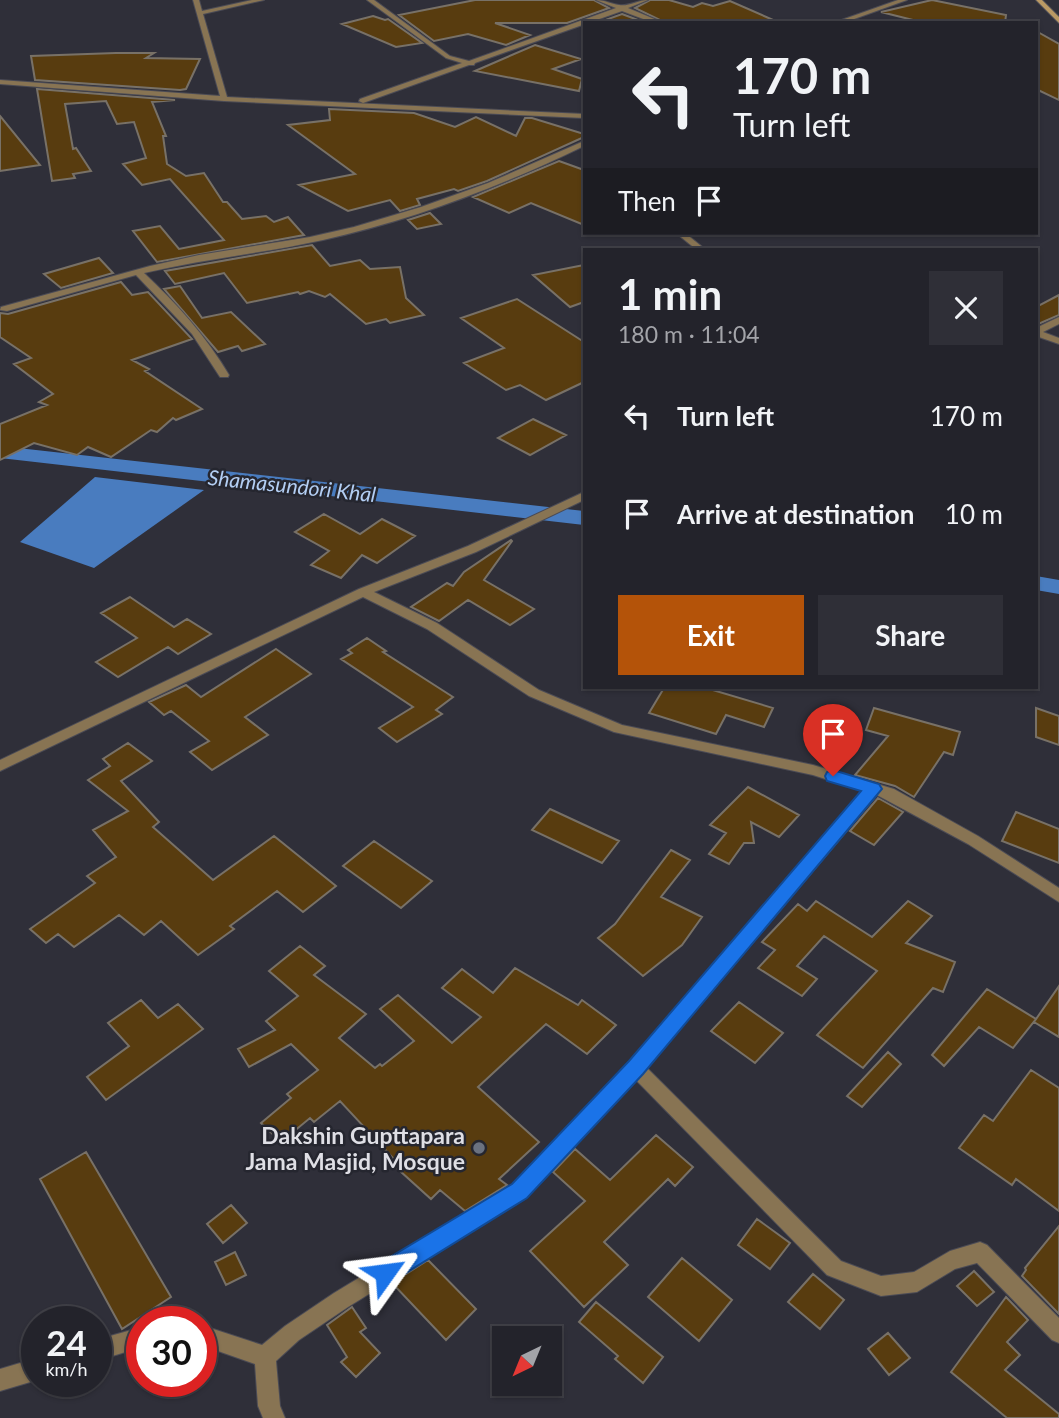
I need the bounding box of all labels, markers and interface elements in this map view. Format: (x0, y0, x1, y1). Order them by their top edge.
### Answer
text: 170 m (733, 46, 871, 104)
icon: left (618, 49, 709, 140)
text: Turn left (733, 105, 850, 144)
icon: arrive (690, 182, 728, 220)
text: Then (618, 185, 676, 217)
text: 1 min (618, 269, 722, 319)
button: close (929, 271, 1003, 345)
text: 180 m · 11:04 (618, 320, 760, 348)
icon: left (618, 397, 656, 435)
text: Turn left (677, 400, 774, 432)
text: 170 m (930, 400, 1003, 432)
water label: Shamasundori Khal (207, 464, 377, 506)
icon: arrive (618, 495, 656, 533)
text: Arrive at destination (677, 498, 914, 530)
text: 10 m (945, 498, 1003, 530)
button: Exit (618, 595, 804, 675)
button: Share (818, 595, 1003, 675)
pin (803, 704, 863, 776)
icon: arrive (814, 715, 852, 753)
place label: Dakshin Gupttapara Jama Masjid, Mosque (245, 1121, 465, 1175)
marker: Dakshin Gupttapara Jama Masjid, Mosque (471, 1140, 487, 1156)
position arrow (348, 1236, 422, 1310)
speed limit sign: 30 (126, 1306, 217, 1397)
text: 24 (46, 1321, 87, 1363)
north arrow (492, 1326, 562, 1396)
map controls (492, 1326, 562, 1396)
text: km/h (45, 1358, 88, 1380)

